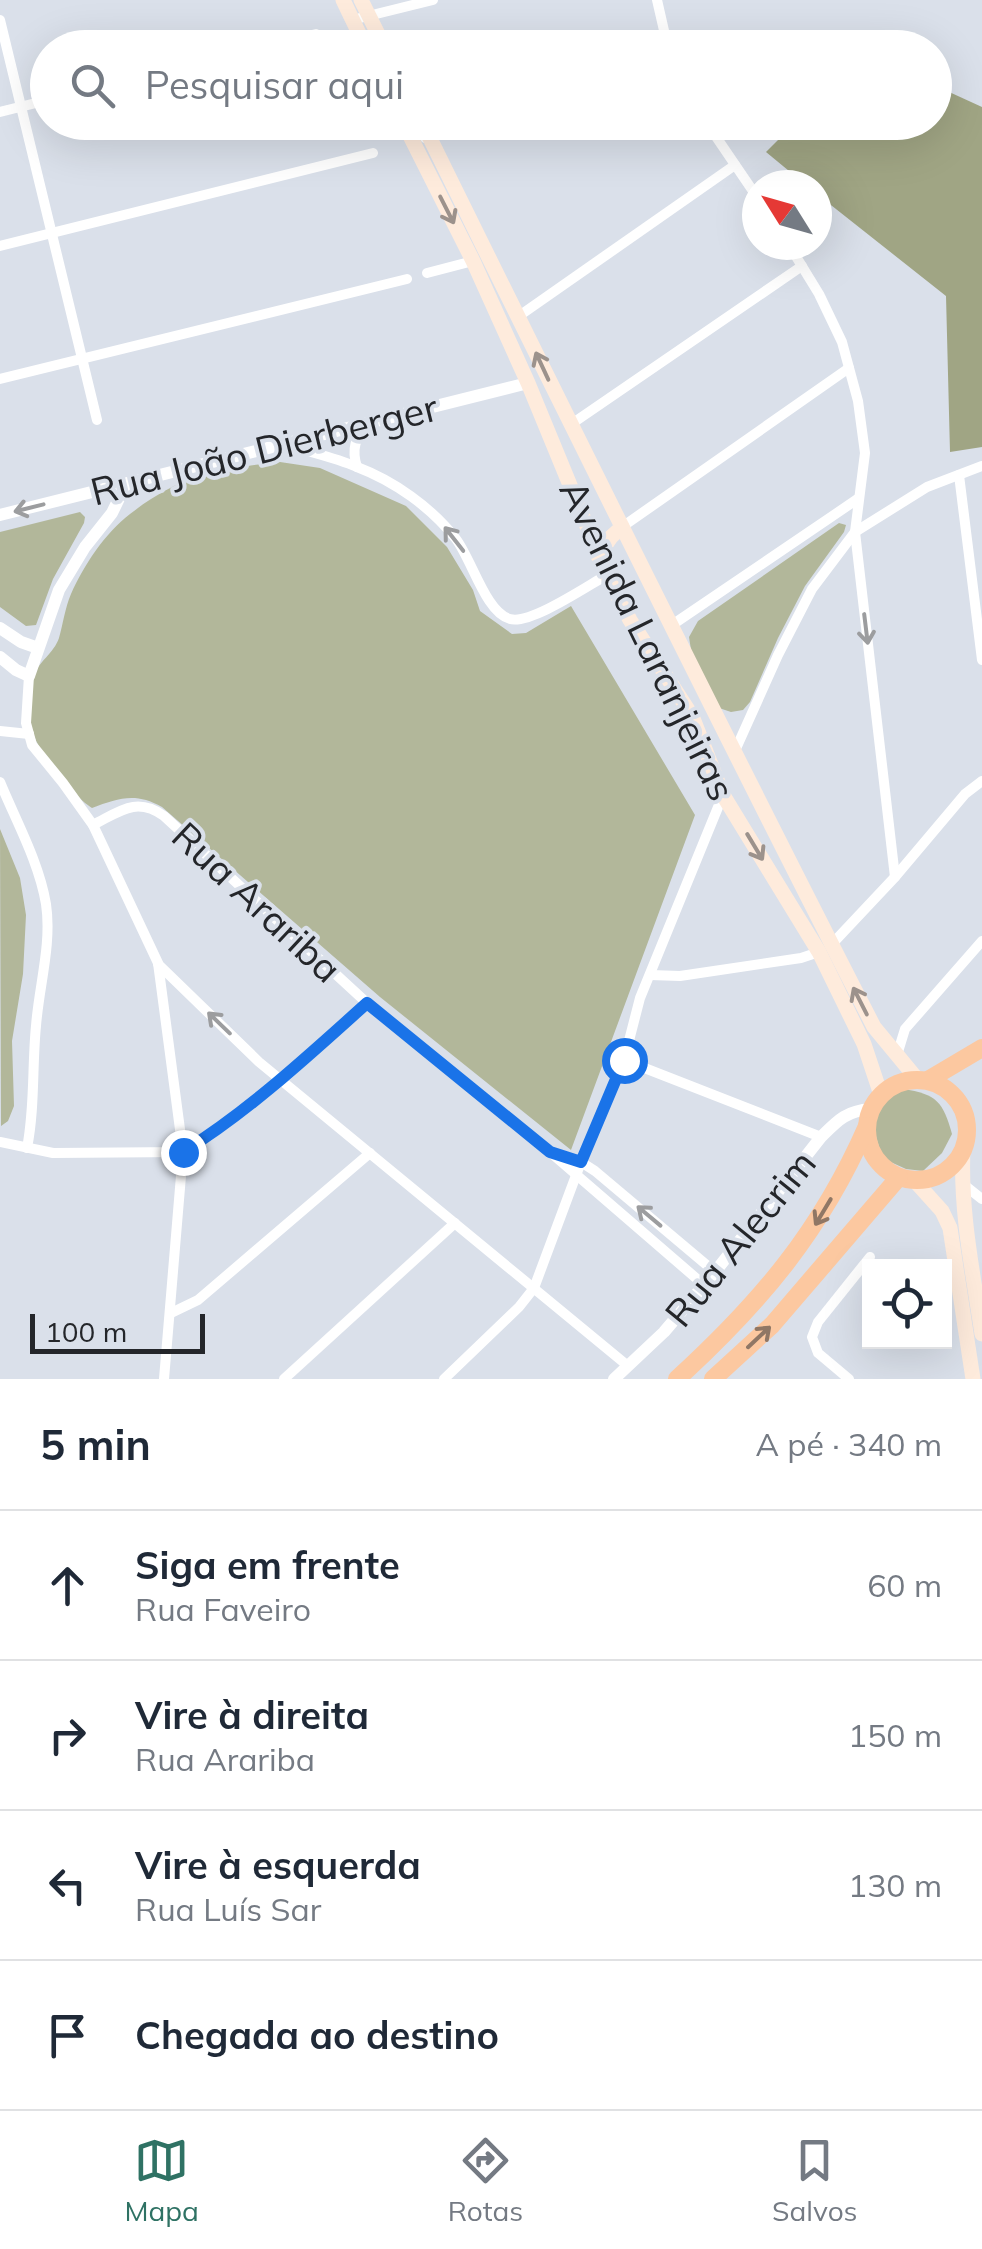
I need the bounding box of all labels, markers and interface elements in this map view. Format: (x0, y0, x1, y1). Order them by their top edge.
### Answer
search box (30, 30, 952, 140)
icon: search (65, 58, 120, 113)
text: Pesquisar aqui (145, 61, 404, 109)
north arrow (742, 170, 832, 260)
one-way arrow (438, 194, 457, 224)
one-way arrow (532, 351, 551, 381)
street label: Rua João Dierberger (86, 383, 443, 515)
street label: Avenida Laranjeiras (550, 472, 746, 808)
one-way arrow (14, 500, 46, 518)
one-way arrow (443, 526, 464, 553)
one-way arrow (857, 612, 876, 644)
street label: Rua Arariba (162, 812, 352, 992)
one-way arrow (745, 832, 765, 861)
one-way arrow (850, 986, 869, 1016)
one-way arrow (207, 1011, 231, 1035)
route start (602, 1038, 648, 1084)
route end (161, 1130, 207, 1176)
street label: Rua Alecrim (654, 1140, 826, 1336)
one-way arrow (813, 1197, 833, 1226)
one-way arrow (636, 1205, 662, 1227)
map controls (862, 1259, 952, 1349)
button: locate (862, 1259, 952, 1349)
scale bar (30, 1309, 205, 1354)
text: 100 m (45, 1314, 127, 1349)
one-way arrow (746, 1326, 771, 1349)
text: 5 min (40, 1418, 151, 1471)
text: A pé · 340 m (755, 1424, 942, 1464)
text: Siga em frente (135, 1541, 400, 1589)
icon: ahead (40, 1558, 95, 1613)
text: 60 m (867, 1565, 942, 1605)
text: Rua Faveiro (135, 1589, 311, 1629)
text: Vire à direita (135, 1691, 369, 1739)
icon: right (40, 1708, 95, 1763)
text: 150 m (848, 1715, 942, 1755)
text: Rua Arariba (135, 1739, 315, 1779)
text: Vire à esquerda (135, 1841, 421, 1889)
icon: left (40, 1858, 95, 1913)
text: 130 m (848, 1865, 942, 1905)
text: Rua Luís Sar (135, 1889, 321, 1929)
icon: arrive (40, 2008, 95, 2063)
text: Chegada ao destino (135, 2011, 499, 2059)
tab: Mapa (124, 2133, 199, 2228)
tab: Rotas (448, 2133, 523, 2228)
tab: Salvos (772, 2133, 858, 2228)

